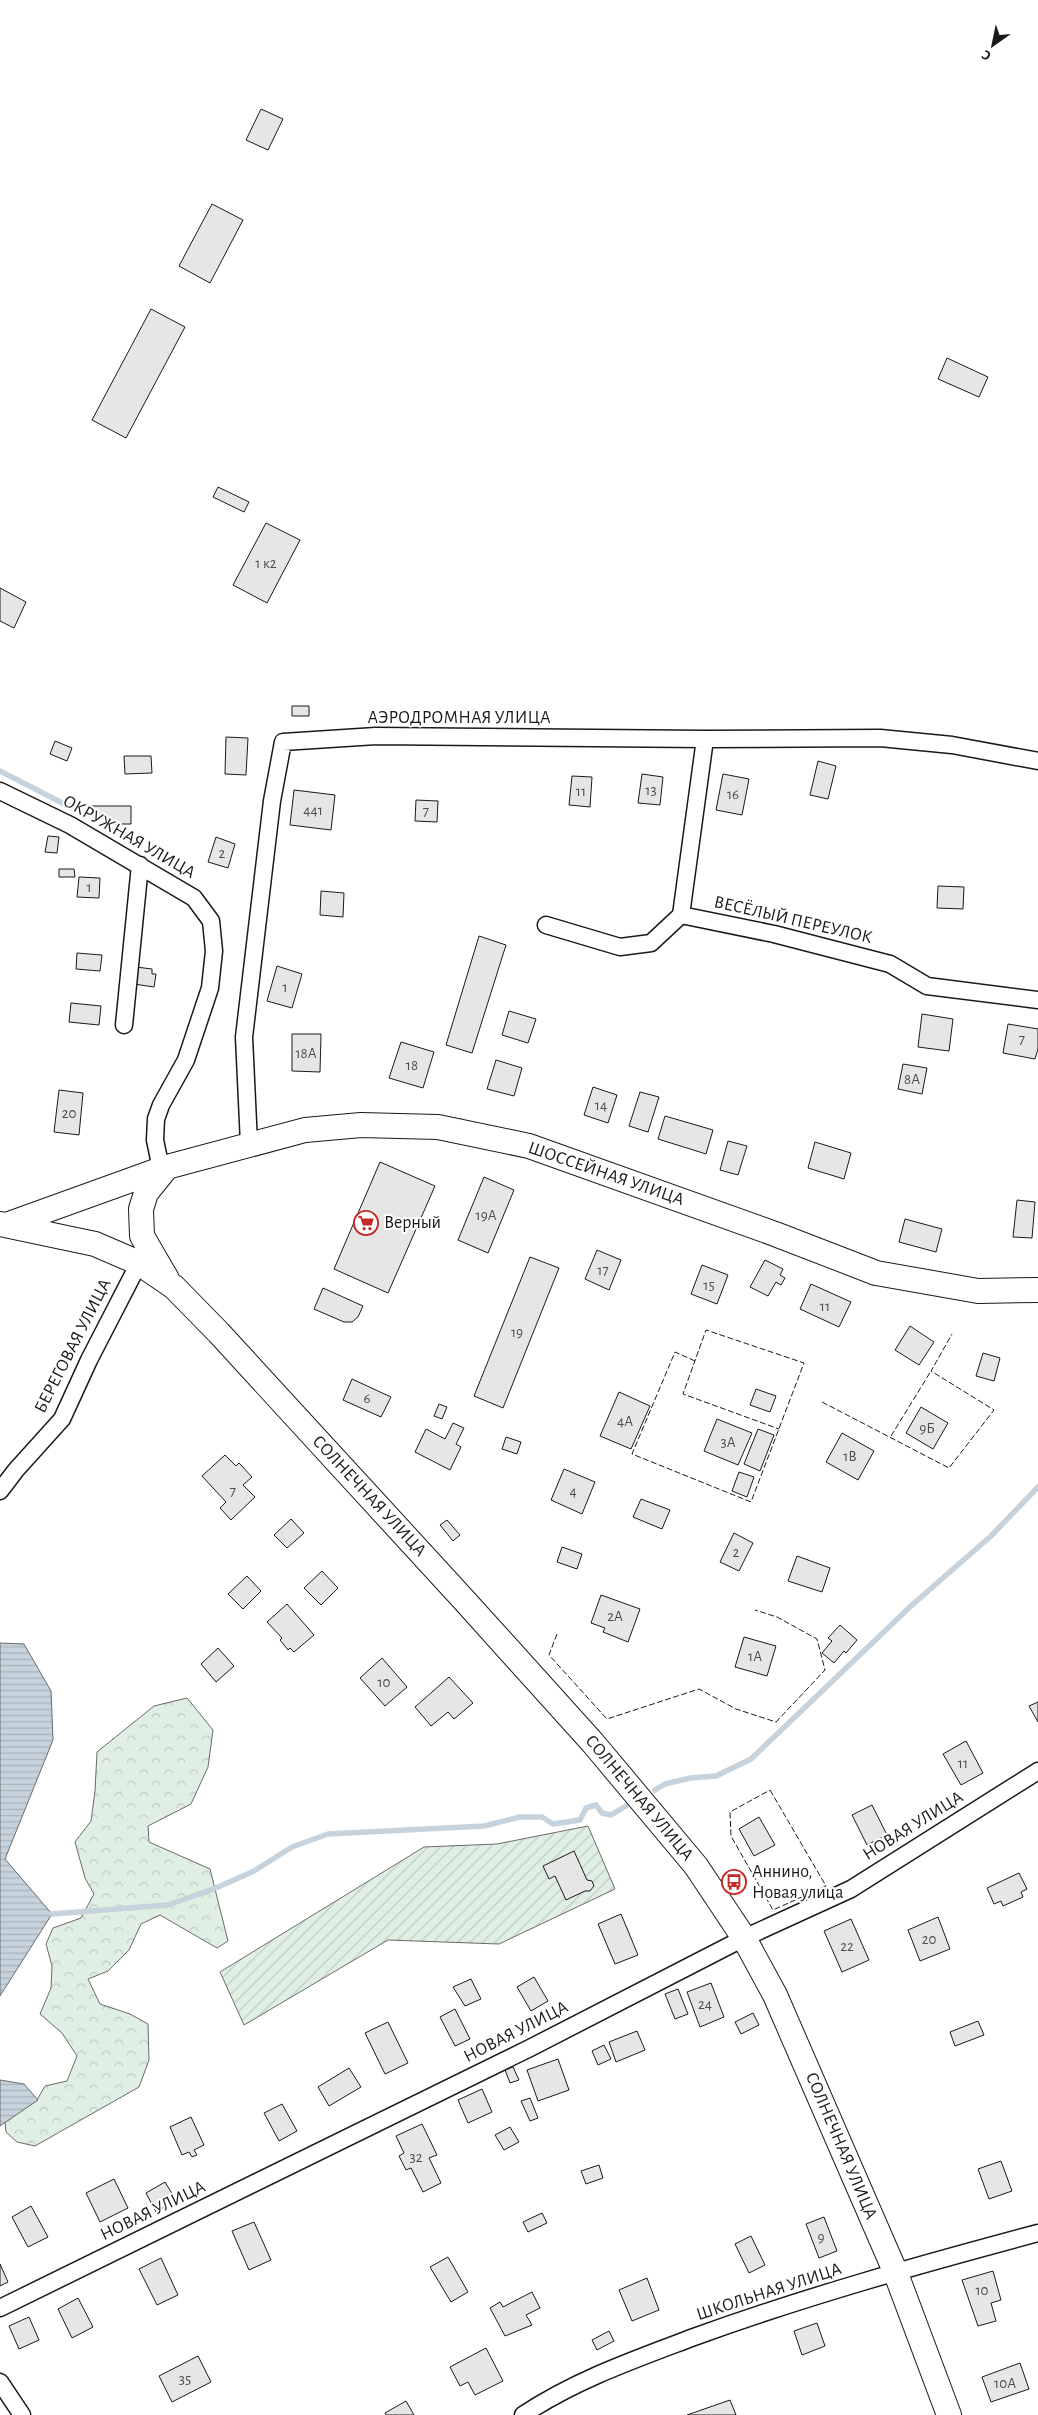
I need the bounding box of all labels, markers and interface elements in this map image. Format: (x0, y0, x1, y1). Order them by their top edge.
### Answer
north arrow (968, 20, 1018, 70)
text: С (979, 47, 994, 63)
house number: 1 к2 (255, 556, 277, 571)
street label: АЭРОДРОМНАЯ УЛИЦА (367, 709, 551, 727)
house number: 13 (645, 783, 657, 798)
house number: 11 (576, 784, 586, 799)
house number: 16 (727, 787, 739, 802)
street label: ОКРУЖНАЯ УЛИЦА (60, 792, 199, 882)
house number: 441 (303, 803, 323, 818)
house number: 7 (423, 804, 429, 819)
house number: 2 (219, 846, 226, 861)
house number: 1 (86, 880, 92, 895)
street label: ВЕСЁЛЫЙ ПЕРЕУЛОК (712, 891, 875, 947)
house number: 1 (282, 980, 288, 995)
house number: 7 (1019, 1032, 1025, 1047)
house number: 18А (295, 1046, 317, 1061)
house number: 18 (406, 1058, 418, 1073)
house number: 8А (904, 1072, 920, 1087)
house number: 14 (595, 1098, 607, 1113)
house number: 20 (62, 1106, 76, 1121)
street label: ШОССЕЙНАЯ УЛИЦА (526, 1137, 687, 1209)
house number: 19А (475, 1208, 497, 1223)
supermarket icon: Верный (353, 1210, 379, 1236)
place label: Верный (384, 1214, 441, 1232)
house number: 17 (597, 1263, 609, 1278)
street label: БЕРЕГОВАЯ УЛИЦА (31, 1276, 115, 1416)
house number: 15 (703, 1278, 715, 1293)
house number: 11 (820, 1299, 830, 1314)
house number: 19 (511, 1325, 523, 1340)
house number: 6 (363, 1391, 371, 1406)
house number: 4А (617, 1414, 633, 1429)
house number: 9Б (919, 1421, 935, 1436)
street label: СОЛНЕЧНАЯ УЛИЦА (309, 1432, 430, 1560)
house number: 3А (720, 1435, 736, 1450)
house number: 1В (843, 1449, 857, 1464)
house number: 7 (230, 1484, 236, 1499)
house number: 4 (569, 1484, 577, 1499)
house number: 2 (733, 1545, 740, 1560)
house number: 2А (607, 1609, 623, 1624)
house number: 1А (748, 1649, 762, 1664)
house number: 10 (377, 1675, 391, 1690)
street label: СОЛНЕЧНАЯ УЛИЦА (581, 1732, 697, 1865)
house number: 11 (958, 1756, 968, 1771)
street label: НОВАЯ УЛИЦА (860, 1788, 967, 1864)
place label: Аннино, Новая улица (752, 1863, 844, 1902)
bus stop icon: Аннино, Новая улица (721, 1869, 747, 1895)
house number: 20 (922, 1932, 936, 1947)
house number: 22 (840, 1939, 854, 1954)
house number: 24 (698, 1997, 712, 2012)
street label: НОВАЯ УЛИЦА (461, 1998, 571, 2066)
street label: СОЛНЕЧНАЯ УЛИЦА (802, 2070, 880, 2223)
house number: 32 (409, 2150, 423, 2165)
street label: НОВАЯ УЛИЦА (98, 2178, 209, 2244)
house number: 9 (817, 2230, 825, 2245)
street label: ШКОЛЬНАЯ УЛИЦА (694, 2260, 844, 2324)
house number: 10 (975, 2283, 989, 2298)
house number: 35 (179, 2372, 191, 2387)
house number: 10А (994, 2376, 1016, 2391)

